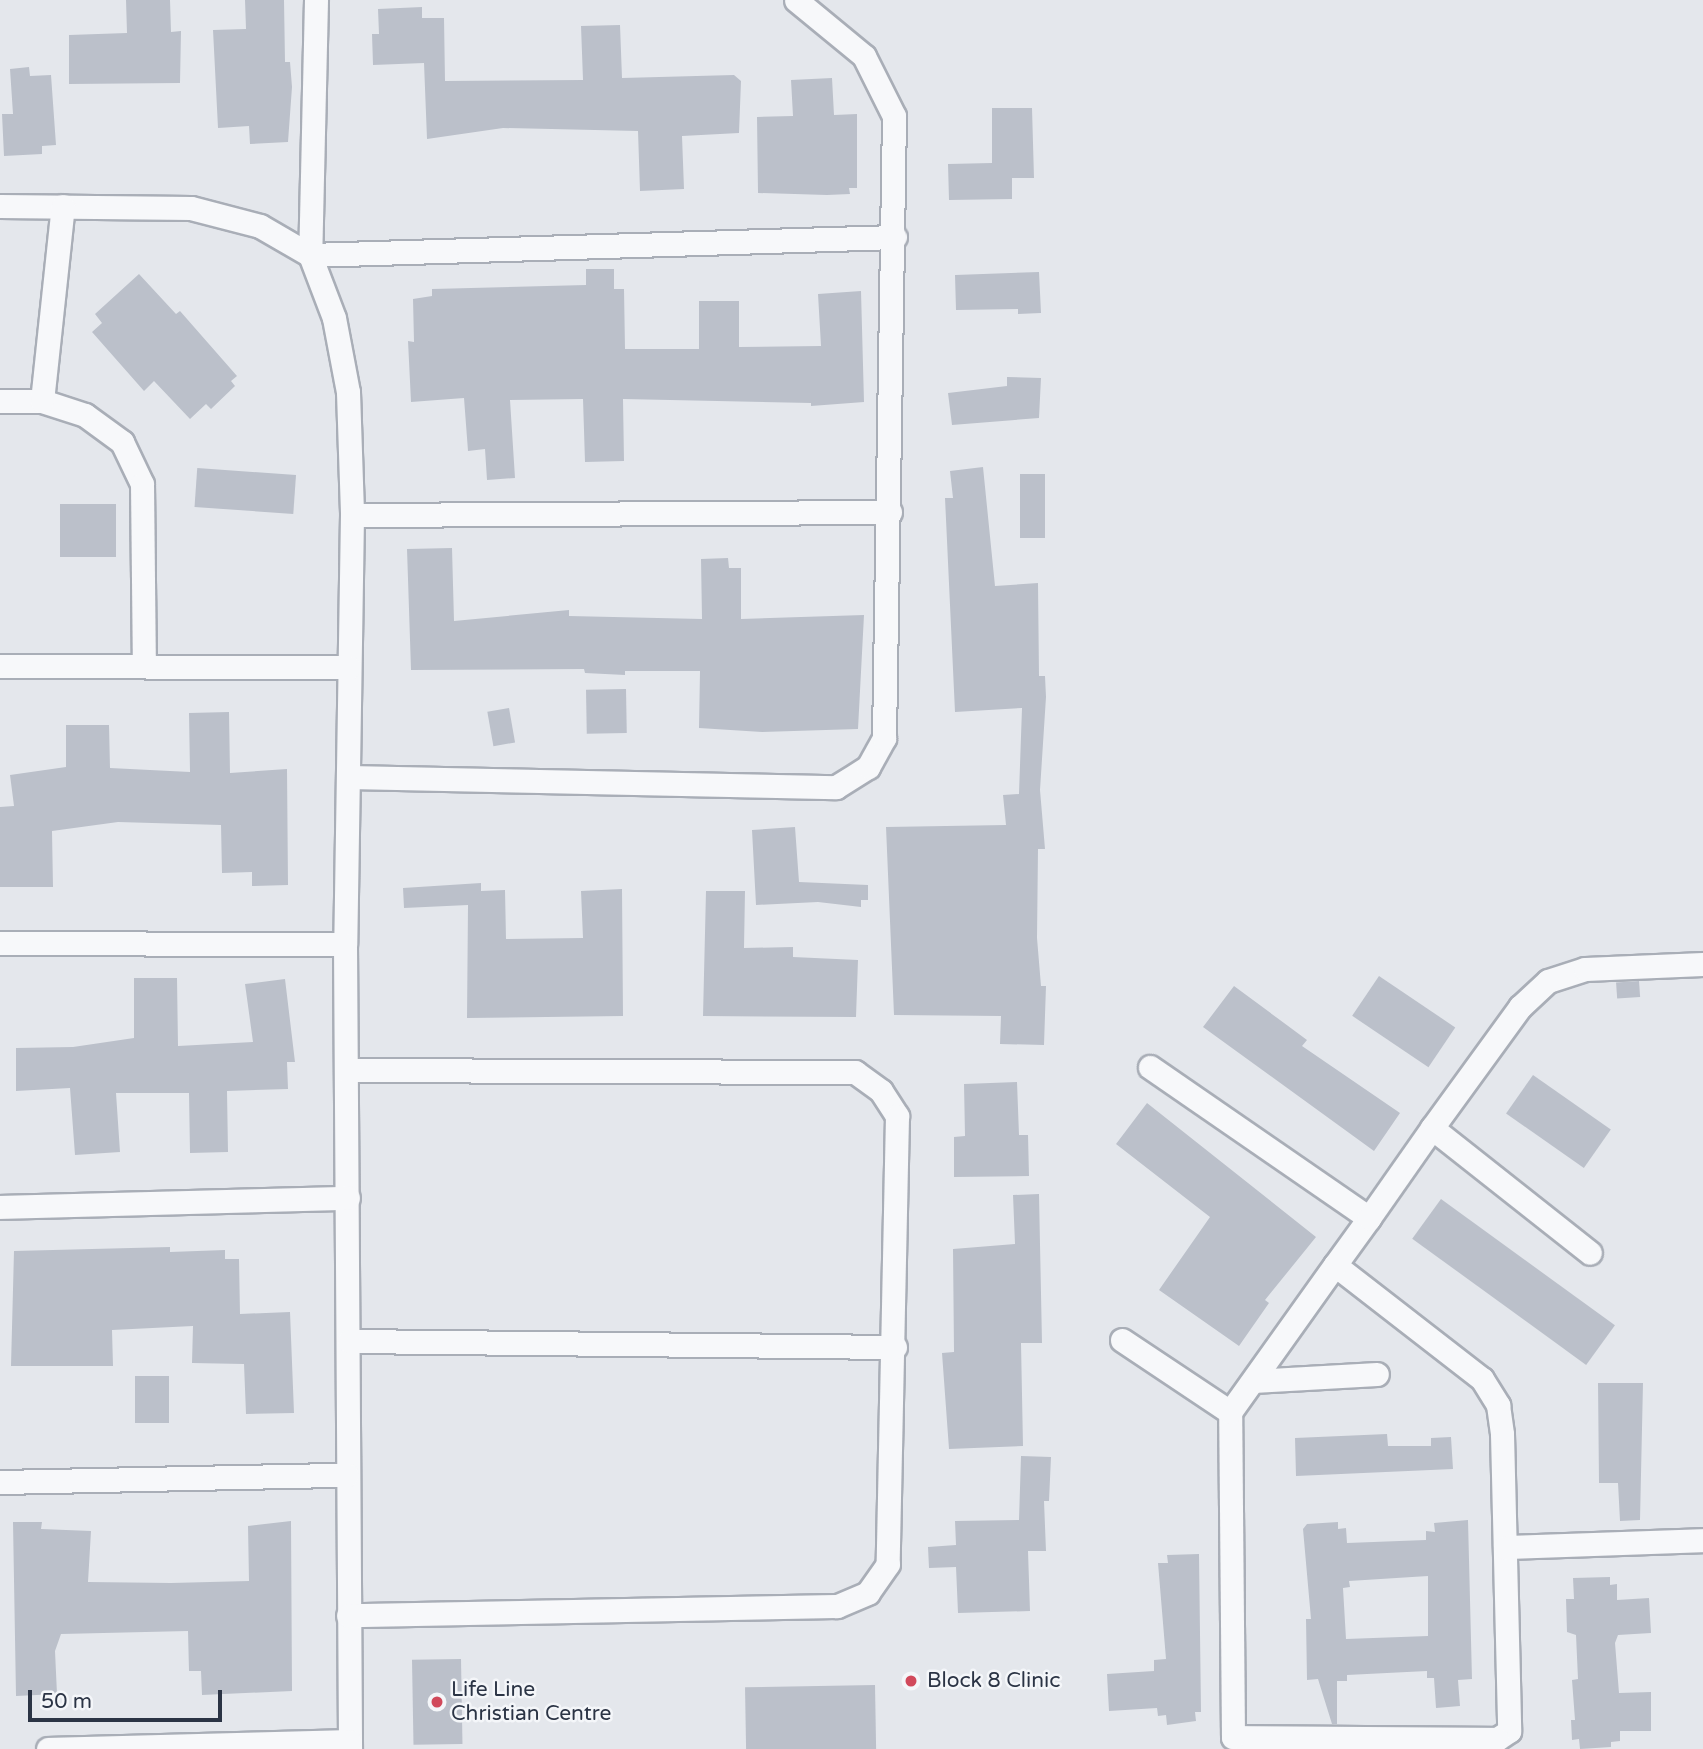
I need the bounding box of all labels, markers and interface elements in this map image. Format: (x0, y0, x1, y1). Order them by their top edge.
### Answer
place label: Block 8 Clinic (927, 1668, 1060, 1694)
marker: Block 8 Clinic (901, 1671, 921, 1691)
scale bar (32, 1676, 226, 1720)
place label: Life Line Christian Centre (451, 1677, 611, 1727)
text: 50 m (41, 1689, 92, 1714)
marker: Life Line Christian Centre (429, 1694, 445, 1710)

